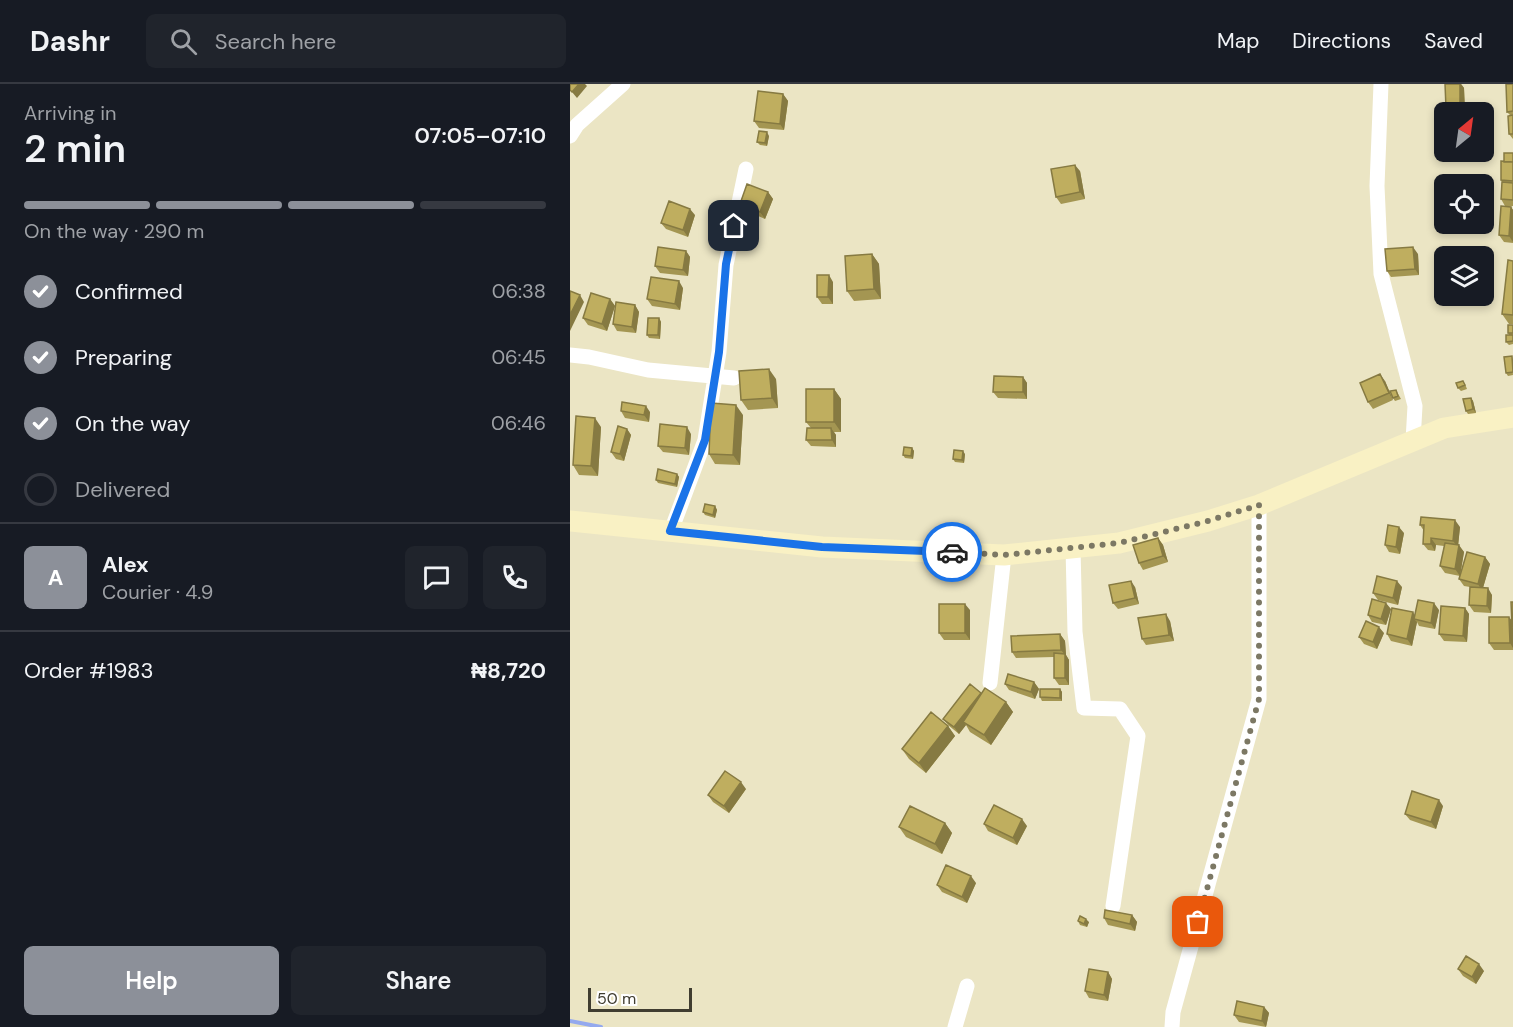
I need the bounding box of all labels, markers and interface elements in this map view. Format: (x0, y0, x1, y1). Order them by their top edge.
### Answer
search box (146, 14, 566, 68)
text: Dashr (30, 23, 110, 60)
icon: search (167, 25, 200, 58)
text: Search here (215, 27, 336, 56)
text: Map (1217, 27, 1259, 55)
text: Directions (1292, 27, 1391, 55)
text: Saved (1424, 27, 1483, 55)
text: Arriving in (24, 100, 116, 126)
north arrow (1434, 102, 1494, 162)
map controls (1434, 102, 1494, 306)
text: 07:05–07:10 (414, 121, 546, 150)
text: 2 min (24, 123, 126, 174)
button: locate (1434, 174, 1494, 234)
pin (708, 200, 759, 251)
icon: home (717, 209, 750, 242)
text: On the way · 290 m (24, 218, 204, 244)
button: layers (1434, 246, 1494, 306)
icon: check (24, 275, 57, 308)
text: Confirmed (75, 277, 183, 306)
text: 06:38 (492, 278, 546, 304)
icon: check (24, 341, 57, 374)
text: Preparing (75, 343, 172, 372)
text: 06:45 (491, 344, 546, 370)
icon: check (24, 407, 57, 440)
text: On the way (75, 409, 190, 438)
text: 06:46 (491, 410, 546, 436)
text: Delivered (75, 475, 170, 504)
courier (922, 522, 982, 582)
icon: car (936, 536, 969, 569)
button: chat (405, 546, 468, 609)
button: phone (483, 546, 546, 609)
text: Alex (102, 550, 149, 579)
text: A (48, 563, 63, 592)
text: Courier · 4.9 (102, 579, 213, 605)
text: Order #1983 (24, 656, 153, 685)
text: ₦8,720 (471, 656, 546, 685)
pin (1172, 896, 1223, 947)
icon: bag (1181, 905, 1214, 938)
button: Help (24, 946, 279, 1015)
button: Share (291, 946, 546, 1015)
scale bar (588, 985, 692, 1012)
text: 50 m (597, 988, 636, 1009)

